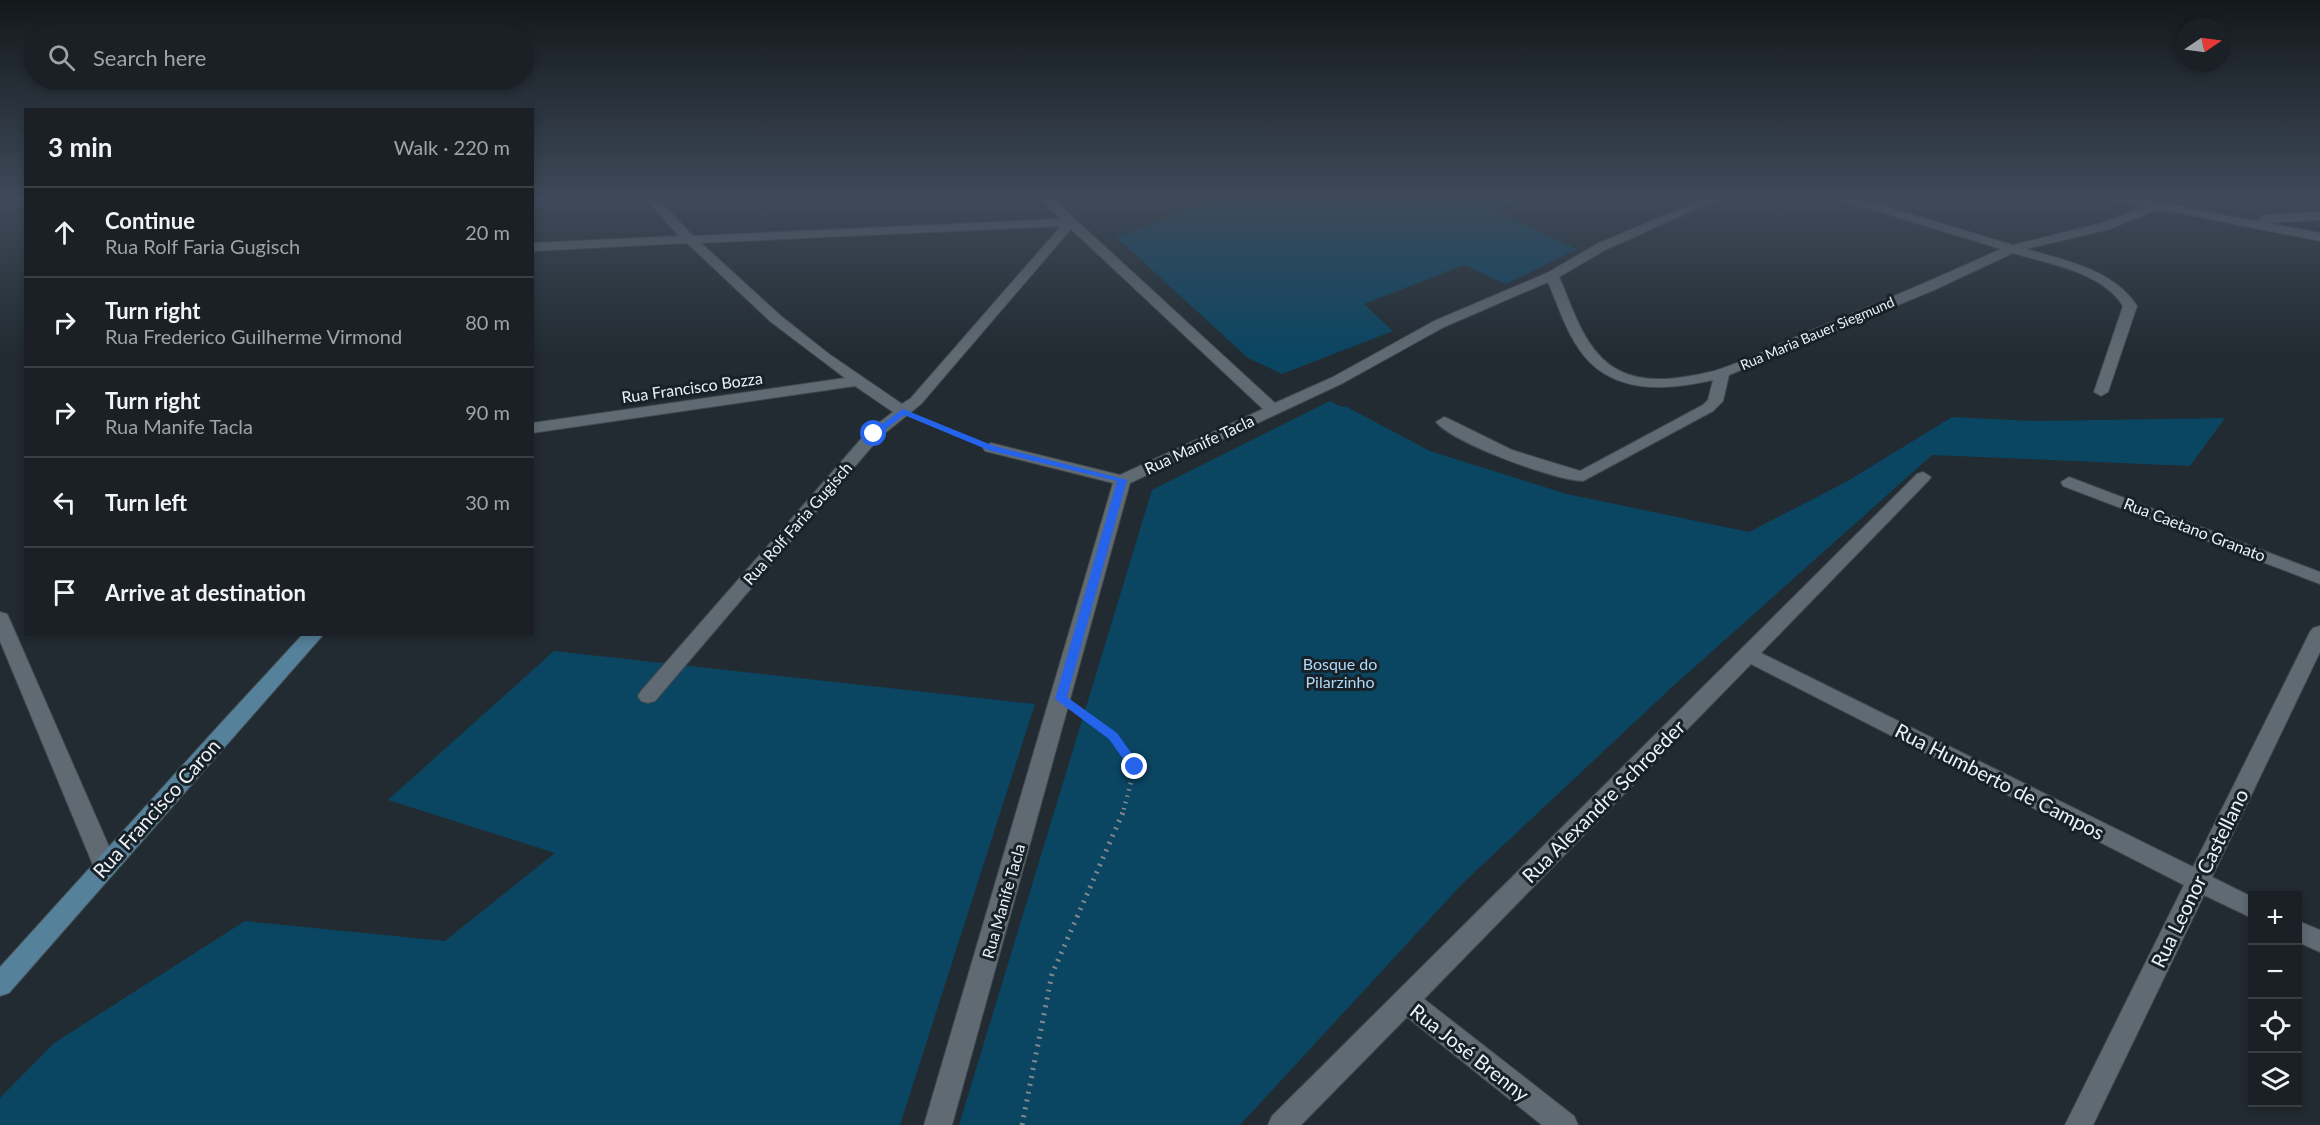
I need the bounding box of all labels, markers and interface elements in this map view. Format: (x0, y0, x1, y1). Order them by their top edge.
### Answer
north arrow (2176, 18, 2230, 72)
search box (24, 24, 534, 90)
icon: search (45, 41, 78, 74)
text: Search here (93, 44, 206, 71)
text: 3 min (48, 131, 112, 163)
text: Walk · 220 m (394, 135, 510, 159)
text: Continue (105, 207, 195, 234)
icon: ahead (48, 216, 81, 249)
text: 20 m (465, 220, 510, 244)
text: Rua Rolf Faria Gugisch (105, 234, 300, 258)
street label: Rua Maria Bauer Siegmund (1737, 293, 1897, 373)
text: Turn right (105, 297, 200, 324)
icon: right (48, 306, 81, 339)
text: 80 m (465, 310, 510, 334)
text: Rua Frederico Guilherme Virmond (105, 324, 402, 348)
street label: Rua Francisco Bozza (620, 368, 764, 406)
text: Turn right (105, 387, 200, 414)
icon: right (48, 396, 81, 429)
text: 90 m (465, 400, 510, 424)
street label: Rua Manife Tacla (1141, 410, 1257, 478)
text: Rua Manife Tacla (105, 414, 253, 438)
route start (860, 420, 886, 446)
street label: Rua Rolf Faria Gugisch (739, 458, 855, 588)
icon: left (48, 486, 81, 519)
text: Turn left (105, 489, 187, 516)
text: 30 m (465, 490, 510, 514)
street label: Rua Caetano Granato (2121, 493, 2269, 565)
icon: arrive (48, 576, 81, 609)
text: Arrive at destination (105, 579, 306, 606)
park label: Bosque do Pilarzinho (1303, 654, 1377, 691)
street label: Rua Alexandre Schroeder (1517, 714, 1690, 887)
street label: Rua Humberto de Campos (1891, 718, 2109, 844)
street label: Rua Francisco Caron (87, 734, 225, 882)
route end (1121, 753, 1147, 779)
street label: Rua Leonor Castellano (2145, 785, 2253, 971)
street label: Rua Manife Tacla (978, 841, 1028, 961)
map controls (2248, 891, 2302, 1107)
button: + (2248, 891, 2302, 945)
button: − (2248, 945, 2302, 999)
street label: Rua José Brenny (1406, 998, 1535, 1106)
button: locate (2248, 999, 2302, 1053)
button: layers (2248, 1053, 2302, 1107)

